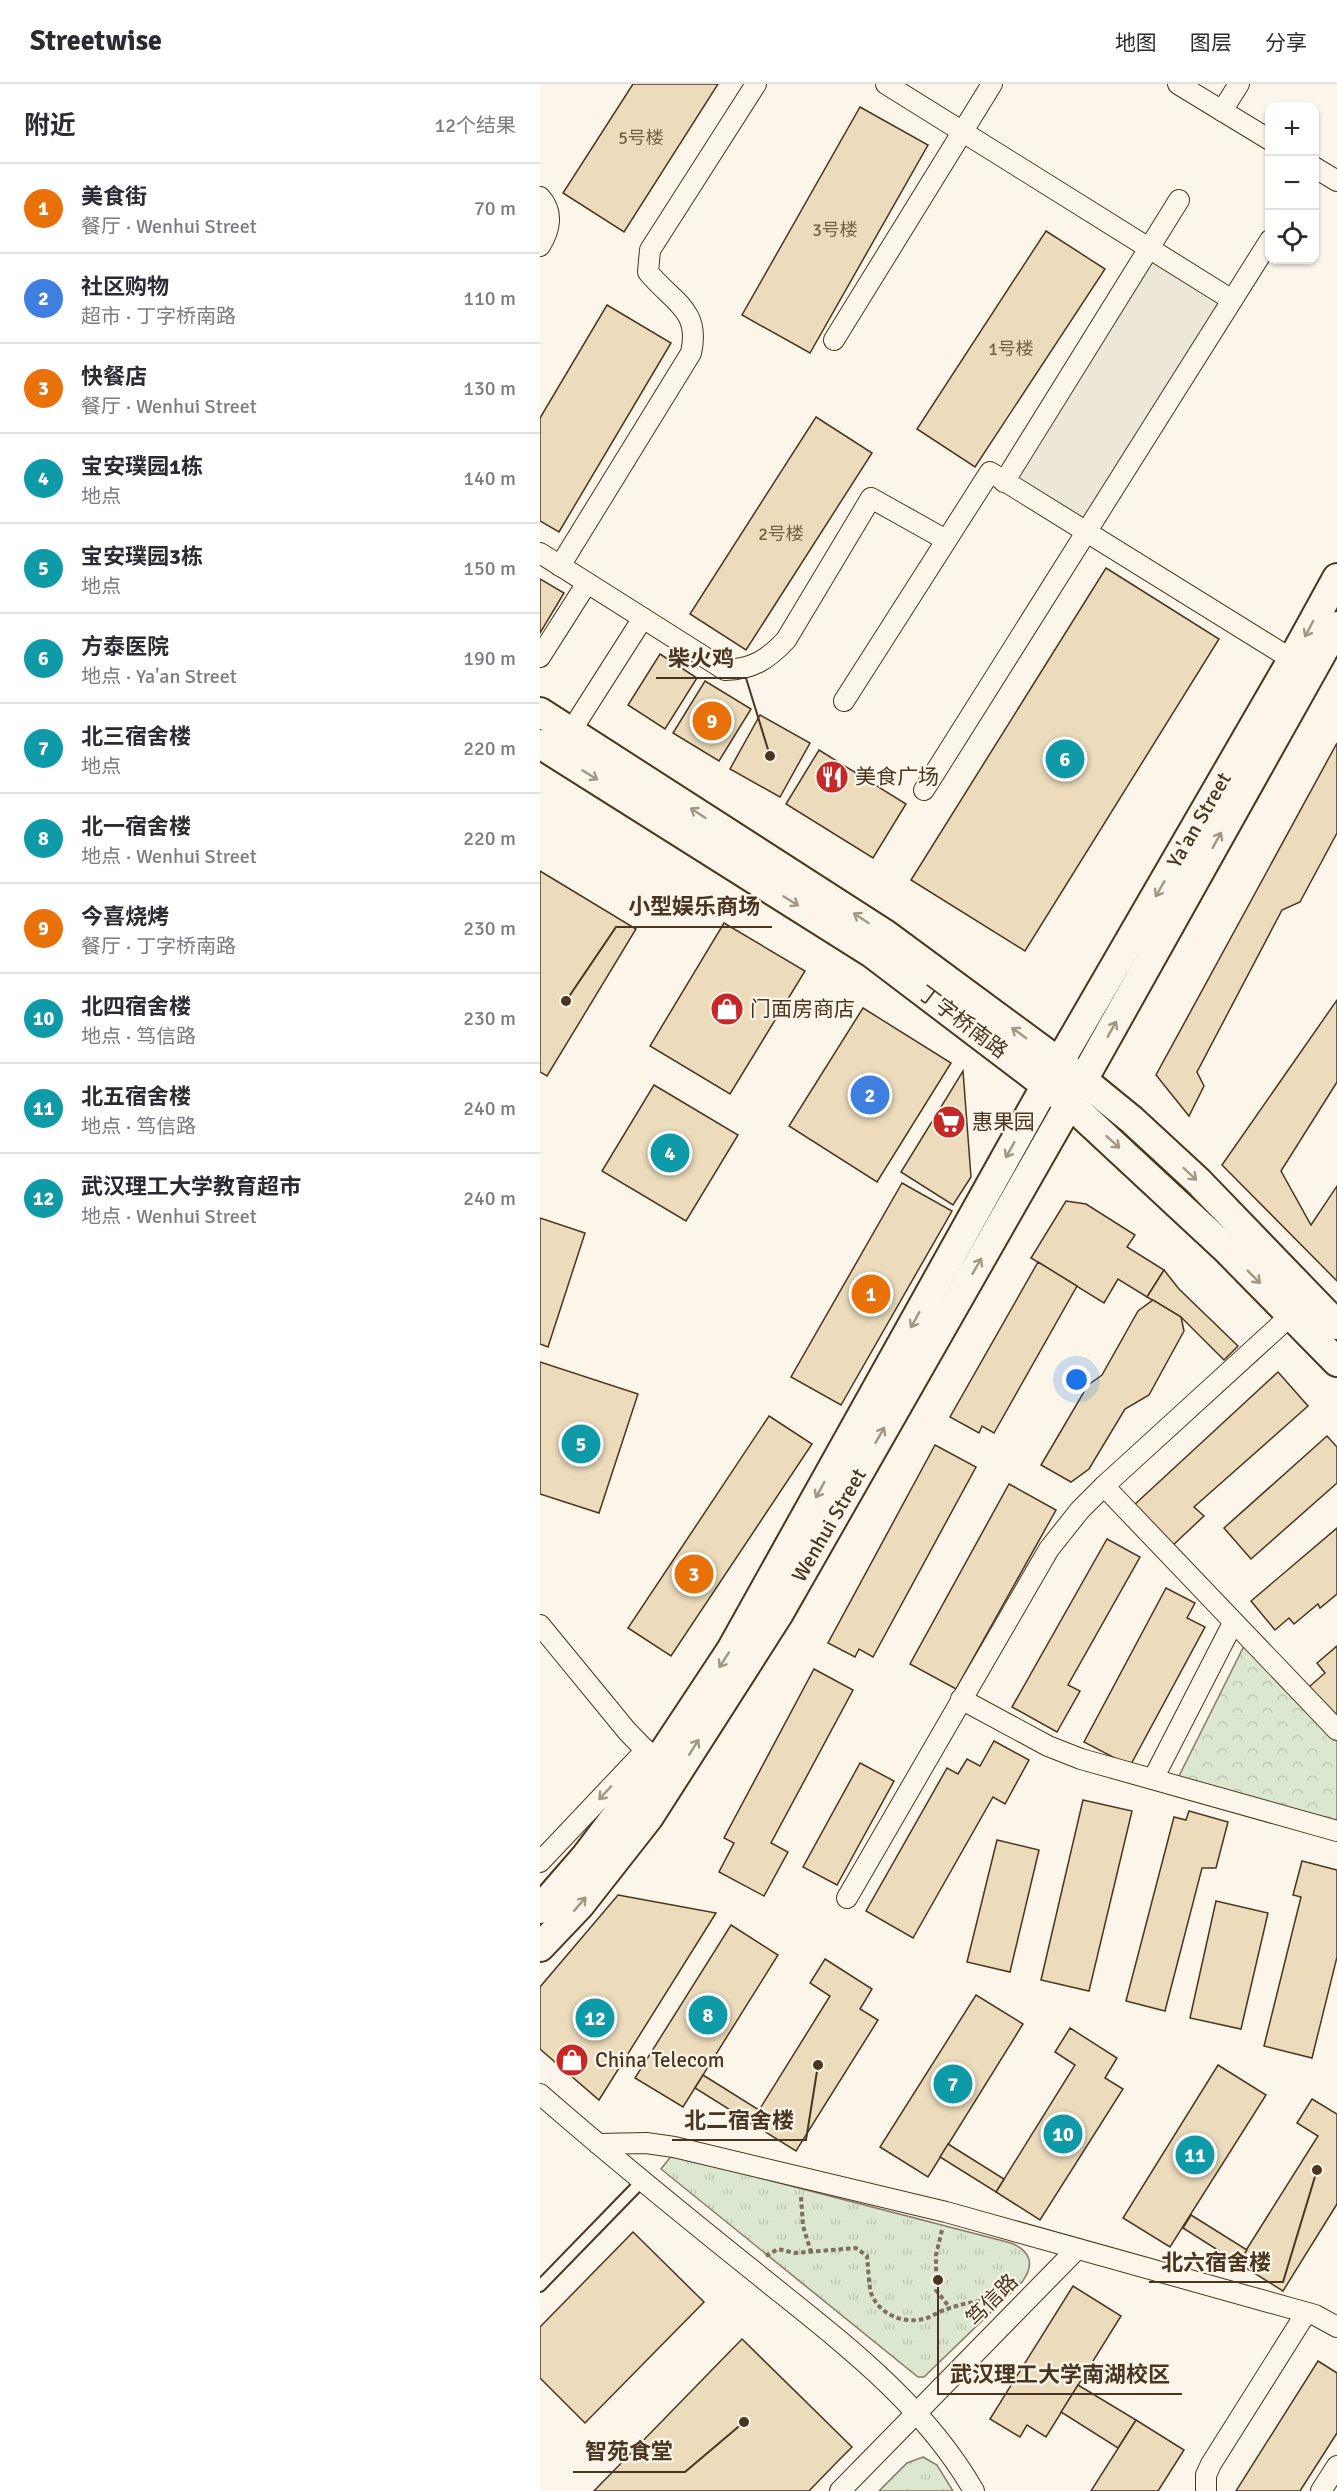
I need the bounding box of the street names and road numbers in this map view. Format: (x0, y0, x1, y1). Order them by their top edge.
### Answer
street label: Ya'an Street (1161, 768, 1237, 872)
street label: 丁字桥南路 (913, 980, 1013, 1064)
street label: Wenhui Street (786, 1464, 872, 1586)
street label: 笃信路 (961, 2269, 1023, 2331)

